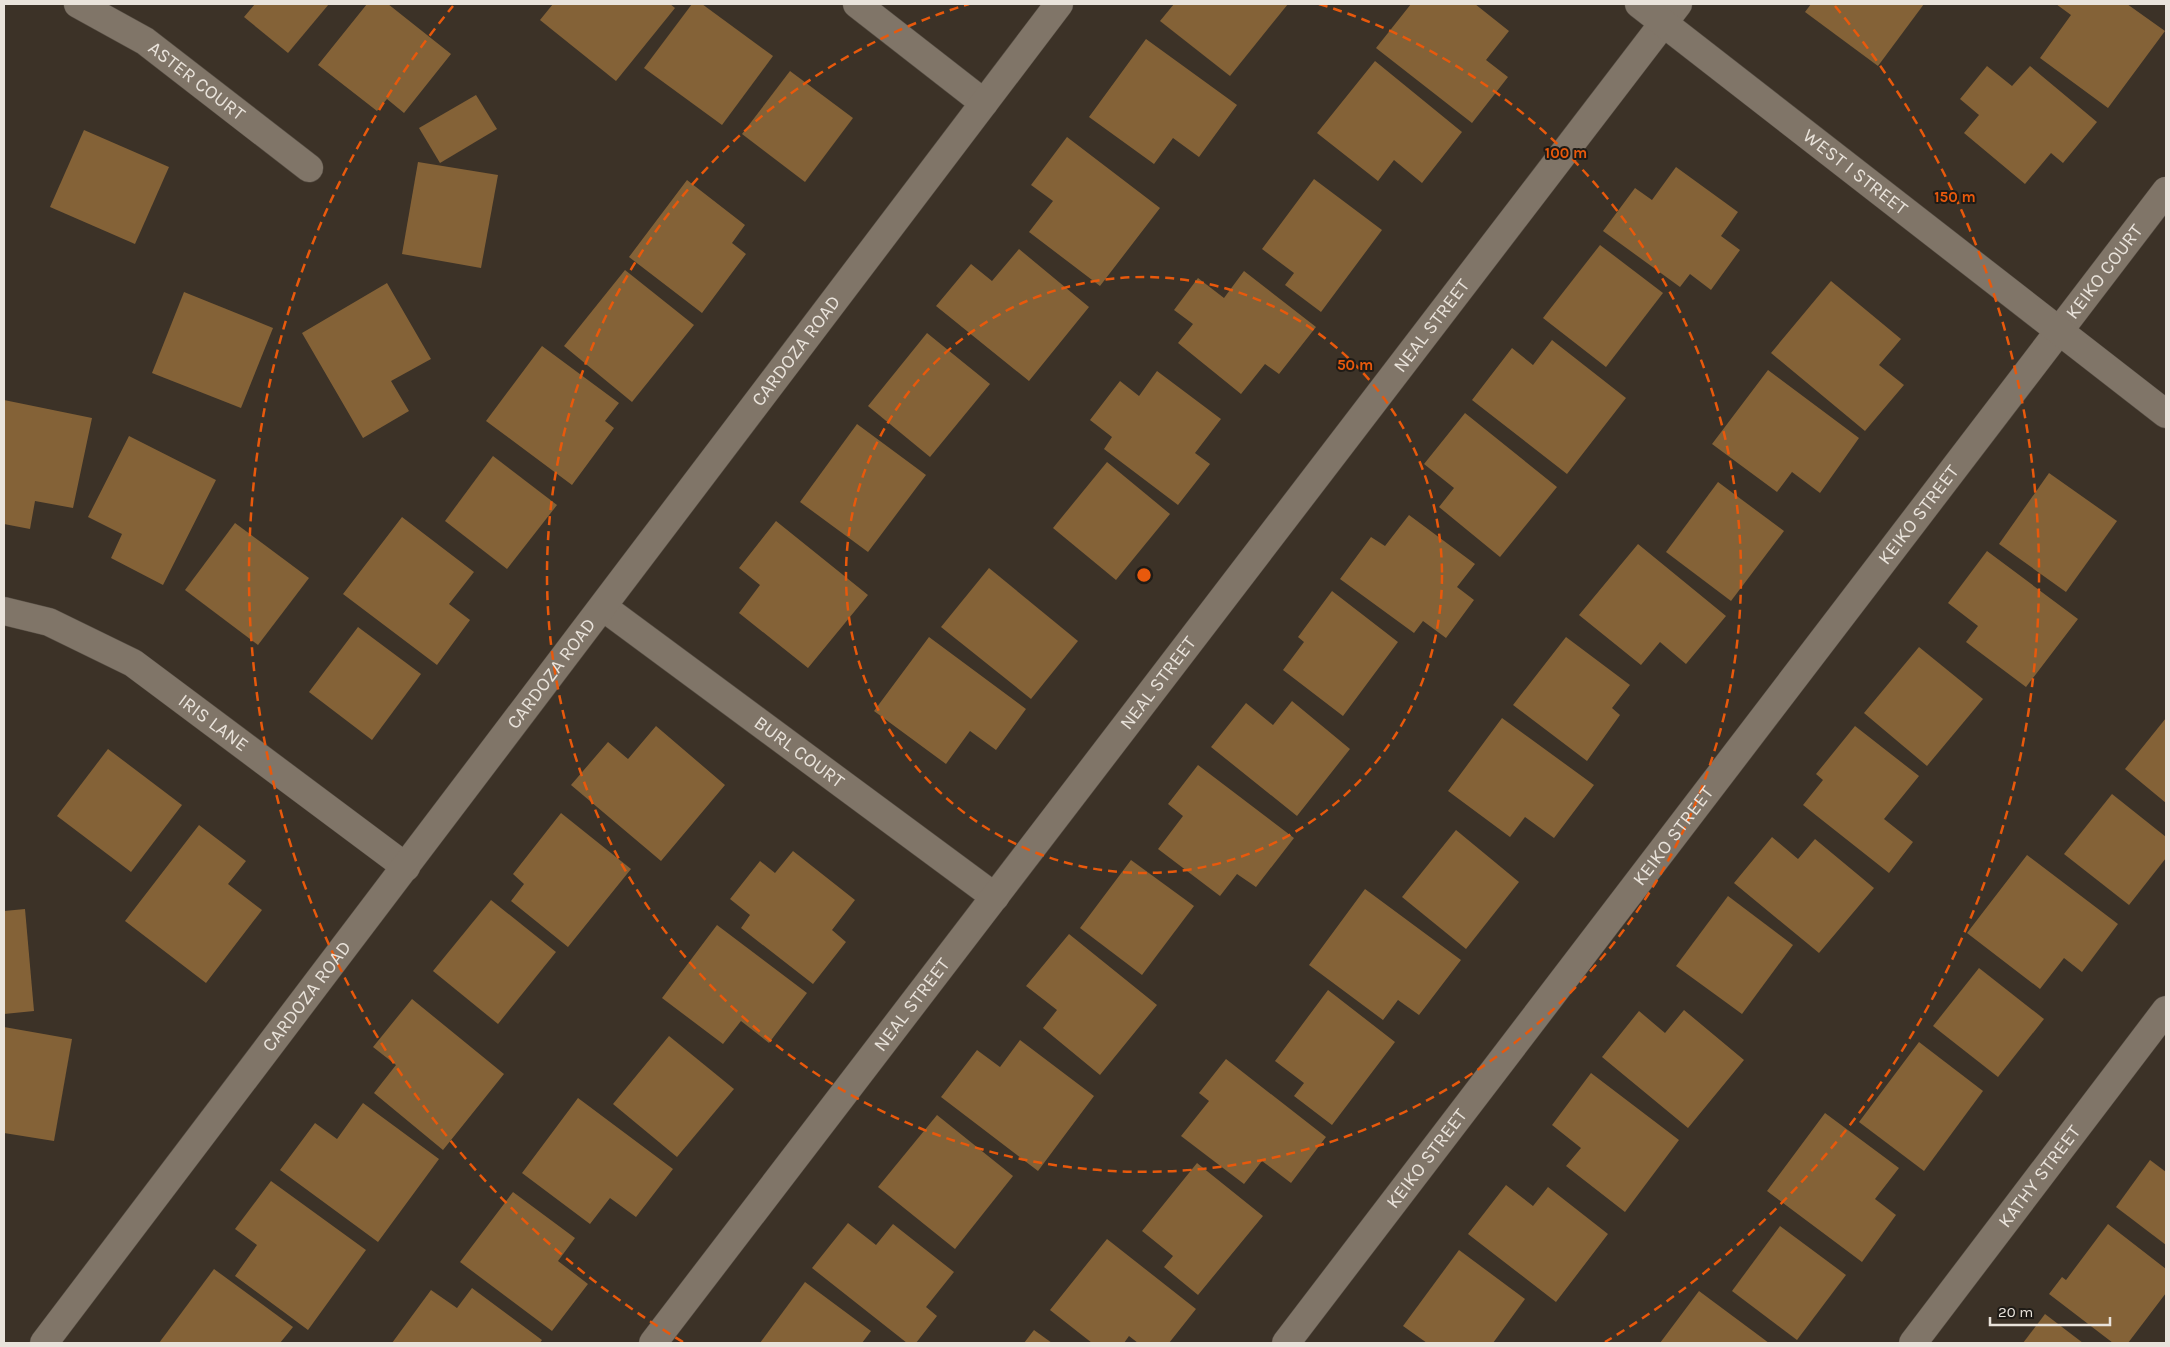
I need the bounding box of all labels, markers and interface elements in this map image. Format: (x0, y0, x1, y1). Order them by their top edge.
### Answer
street label: ASTER COURT (144, 37, 250, 126)
street label: WEST I STREET (1799, 125, 1912, 220)
text: 100 m (1545, 144, 1587, 162)
text: 150 m (1934, 188, 1976, 206)
street label: KEIKO COURT (2061, 220, 2148, 324)
street label: NEAL STREET (1389, 274, 1475, 377)
street label: CARDOZA ROAD (747, 291, 845, 411)
text: 50 m (1337, 356, 1373, 374)
street label: KEIKO STREET (1874, 460, 1964, 569)
centre of rings (1135, 566, 1153, 584)
street label: CARDOZA ROAD (502, 614, 600, 733)
street label: NEAL STREET (1115, 632, 1201, 734)
street label: IRIS LANE (174, 690, 253, 756)
street label: BURL COURT (750, 712, 849, 793)
street label: KEIKO STREET (1628, 781, 1719, 890)
street label: CARDOZA ROAD (258, 937, 356, 1056)
street label: NEAL STREET (869, 953, 955, 1056)
street label: KEIKO STREET (1382, 1104, 1472, 1213)
street label: KATHY STREET (1994, 1121, 2086, 1232)
scale bar (1990, 1294, 2110, 1326)
text: 20 m (1998, 1303, 2033, 1321)

